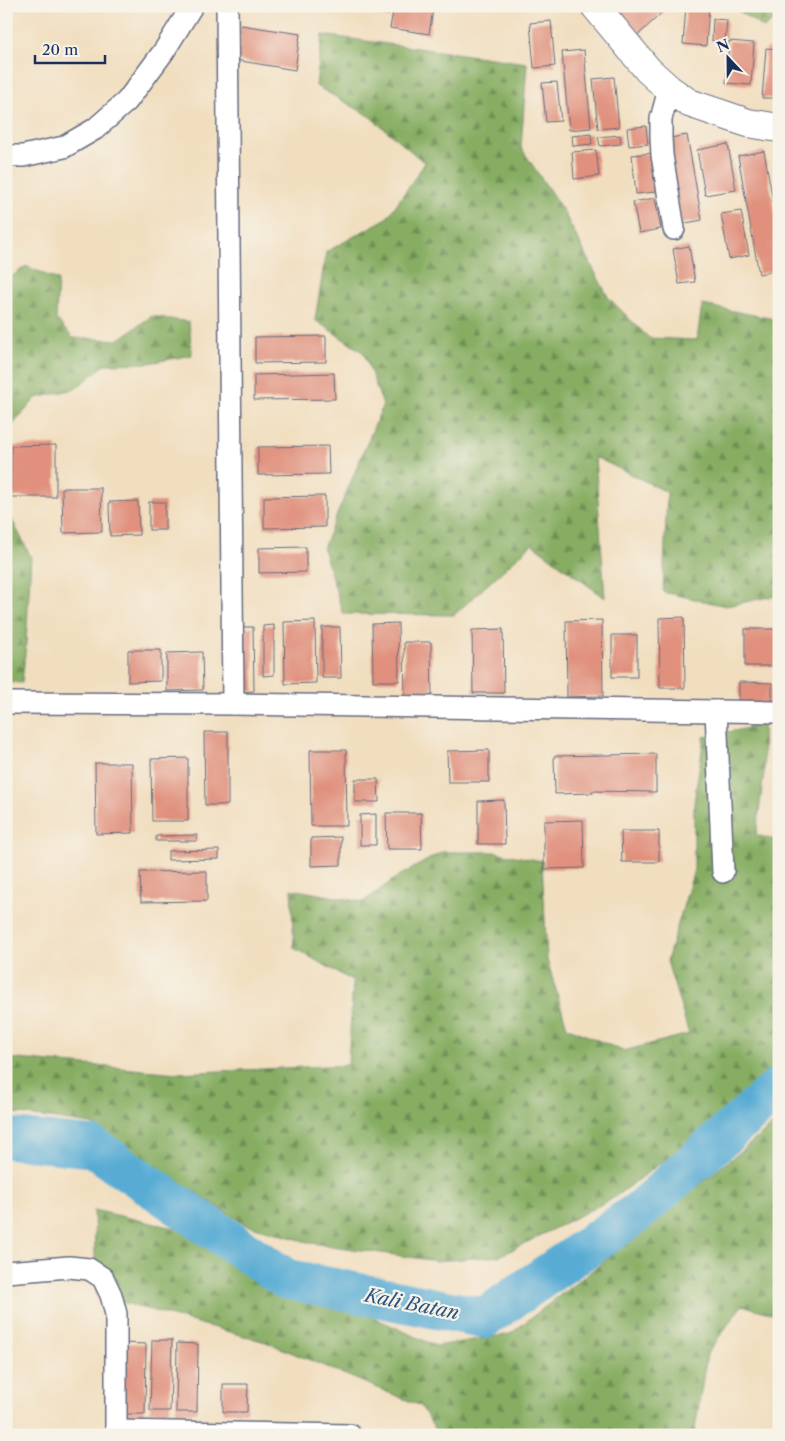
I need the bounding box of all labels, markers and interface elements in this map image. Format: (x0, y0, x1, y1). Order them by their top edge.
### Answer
scale bar (35, 32, 105, 64)
north arrow (702, 32, 752, 82)
text: N (714, 35, 732, 57)
text: 20 m (42, 40, 78, 59)
water label: Kali Batan (361, 1283, 461, 1324)

